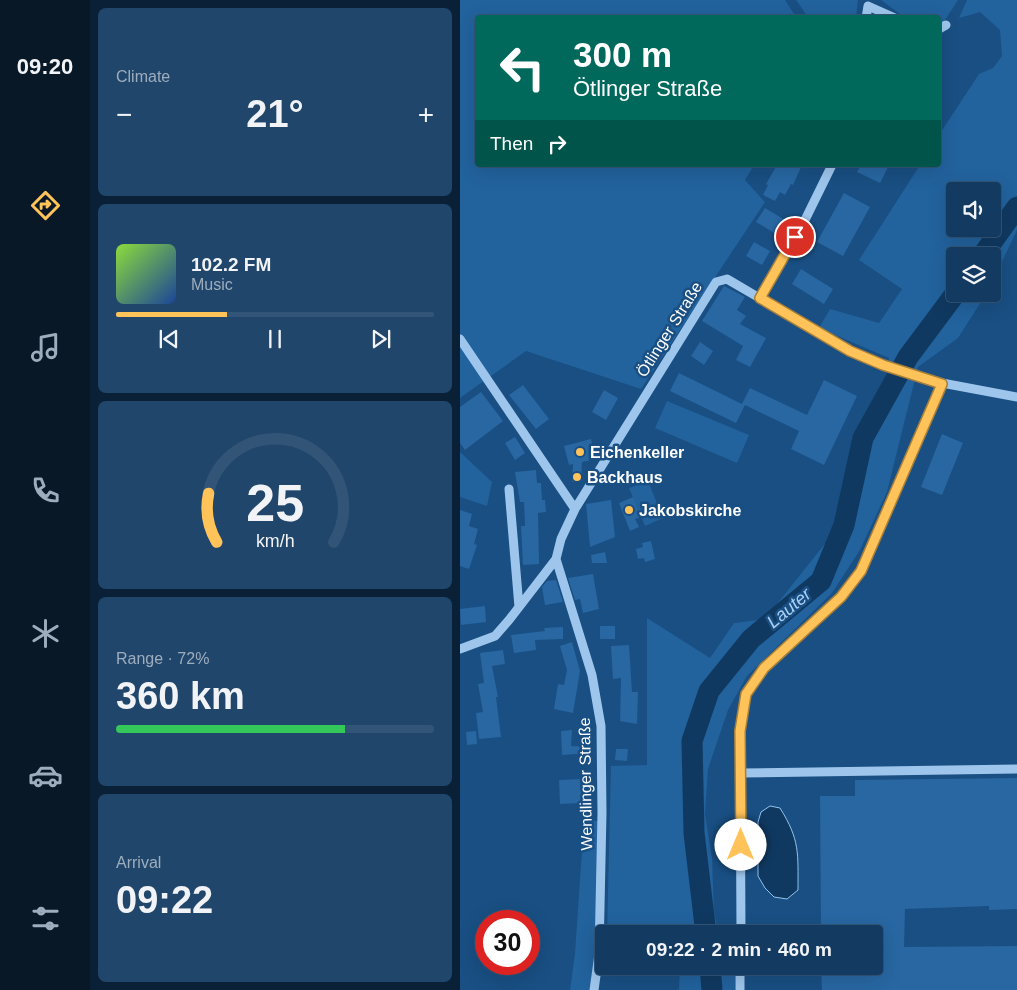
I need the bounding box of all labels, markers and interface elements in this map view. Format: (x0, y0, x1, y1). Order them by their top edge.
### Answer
icon: left (490, 35, 555, 100)
text: 300 m (573, 35, 672, 74)
text: 09:20 (17, 54, 73, 79)
text: Climate (116, 68, 170, 85)
text: Ötlinger Straße (573, 76, 722, 101)
text: 21° (246, 93, 304, 135)
text: − (116, 99, 132, 130)
text: + (418, 99, 434, 130)
icon: right (543, 130, 571, 158)
text: Then (490, 133, 533, 154)
map controls (946, 182, 1001, 302)
button: sound (946, 182, 1001, 237)
icon: directions (28, 188, 63, 223)
pin (774, 216, 816, 258)
icon: arrive (781, 223, 809, 251)
button: layers (946, 247, 1001, 302)
text: 102.2 FM (191, 254, 271, 275)
text: Music (191, 276, 233, 293)
street label: Ötlinger Straße (633, 279, 705, 380)
icon: previous (155, 325, 183, 353)
icon: pause (261, 325, 289, 353)
icon: next (367, 325, 395, 353)
icon: music (28, 330, 63, 365)
place label: Eichenkeller (590, 444, 684, 461)
marker: Eichenkeller (574, 446, 586, 458)
place label: Backhaus (587, 469, 663, 486)
marker: Backhaus (571, 471, 583, 483)
icon: phone (28, 473, 63, 508)
text: 25 (246, 474, 304, 532)
place label: Jakobskirche (639, 502, 741, 519)
marker: Jakobskirche (623, 504, 635, 516)
text: km/h (256, 531, 294, 551)
water label: Lauter (763, 583, 816, 632)
icon: climate (28, 616, 63, 651)
text: Range · 72% (116, 650, 209, 667)
text: 360 km (116, 675, 245, 717)
street label: Wendlinger Straße (576, 717, 595, 851)
icon: car (28, 758, 63, 793)
position arrow (714, 818, 766, 870)
text: Arrival (116, 854, 161, 871)
text: 09:22 (116, 879, 213, 921)
icon: filters (28, 901, 63, 936)
speed limit sign: 30 (475, 910, 540, 975)
text: 09:22 · 2 min · 460 m (646, 939, 832, 960)

